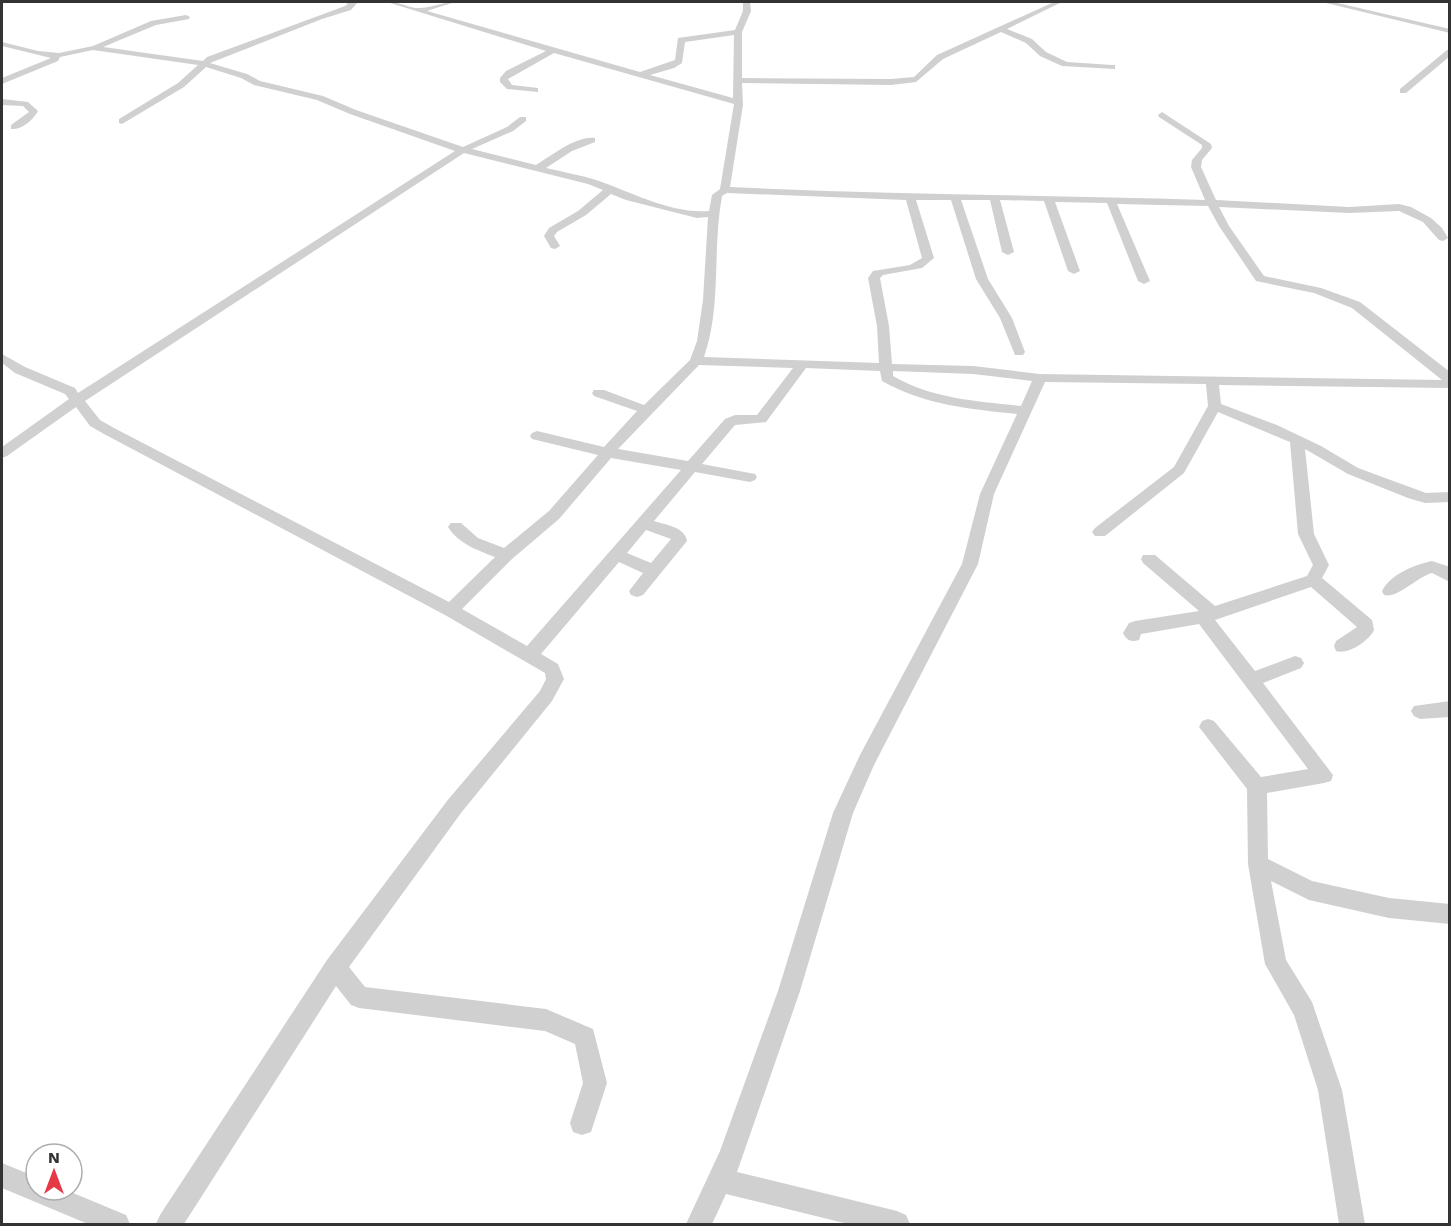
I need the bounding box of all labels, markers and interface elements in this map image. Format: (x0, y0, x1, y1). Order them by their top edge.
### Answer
north arrow (24, 1142, 84, 1202)
text: N (48, 1148, 60, 1167)

